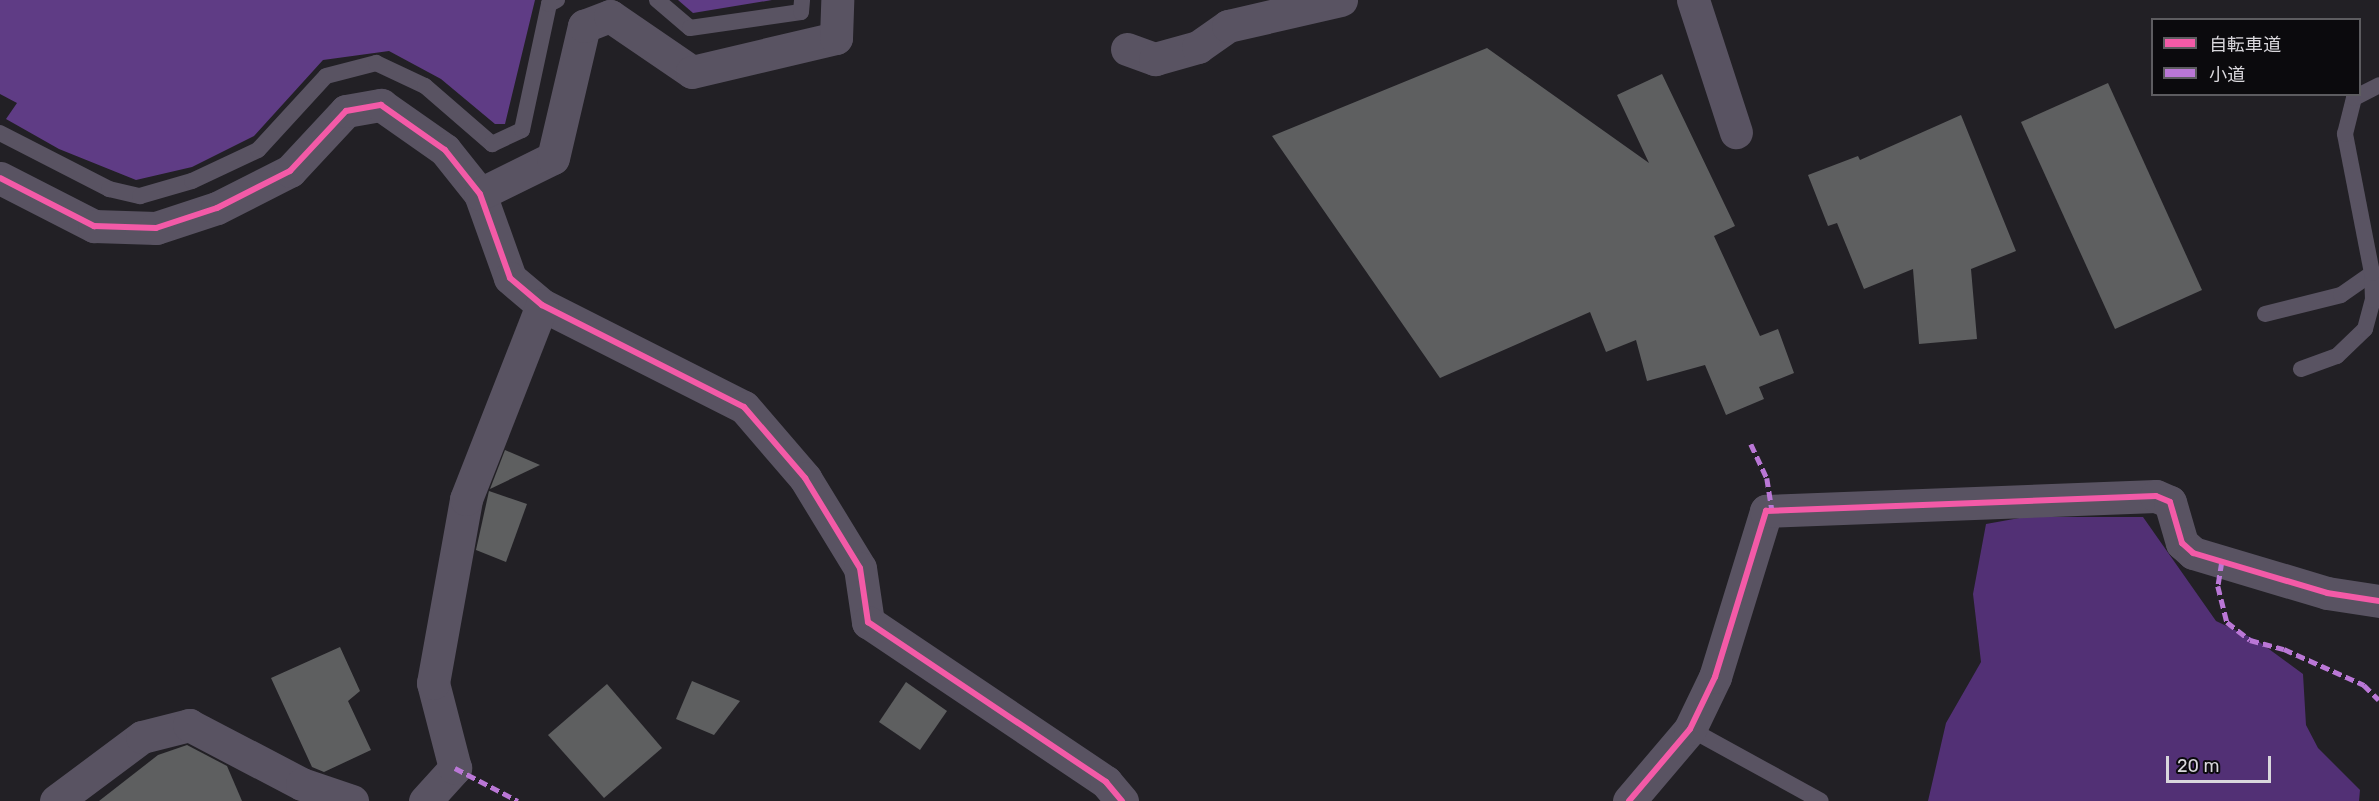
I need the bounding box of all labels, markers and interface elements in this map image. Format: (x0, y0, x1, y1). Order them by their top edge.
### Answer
legend (2151, 18, 2361, 96)
text: 自転車道 (2209, 34, 2281, 56)
text: 小道 (2209, 64, 2245, 86)
scale bar (2169, 744, 2274, 782)
text: 20 m (2177, 755, 2219, 777)

